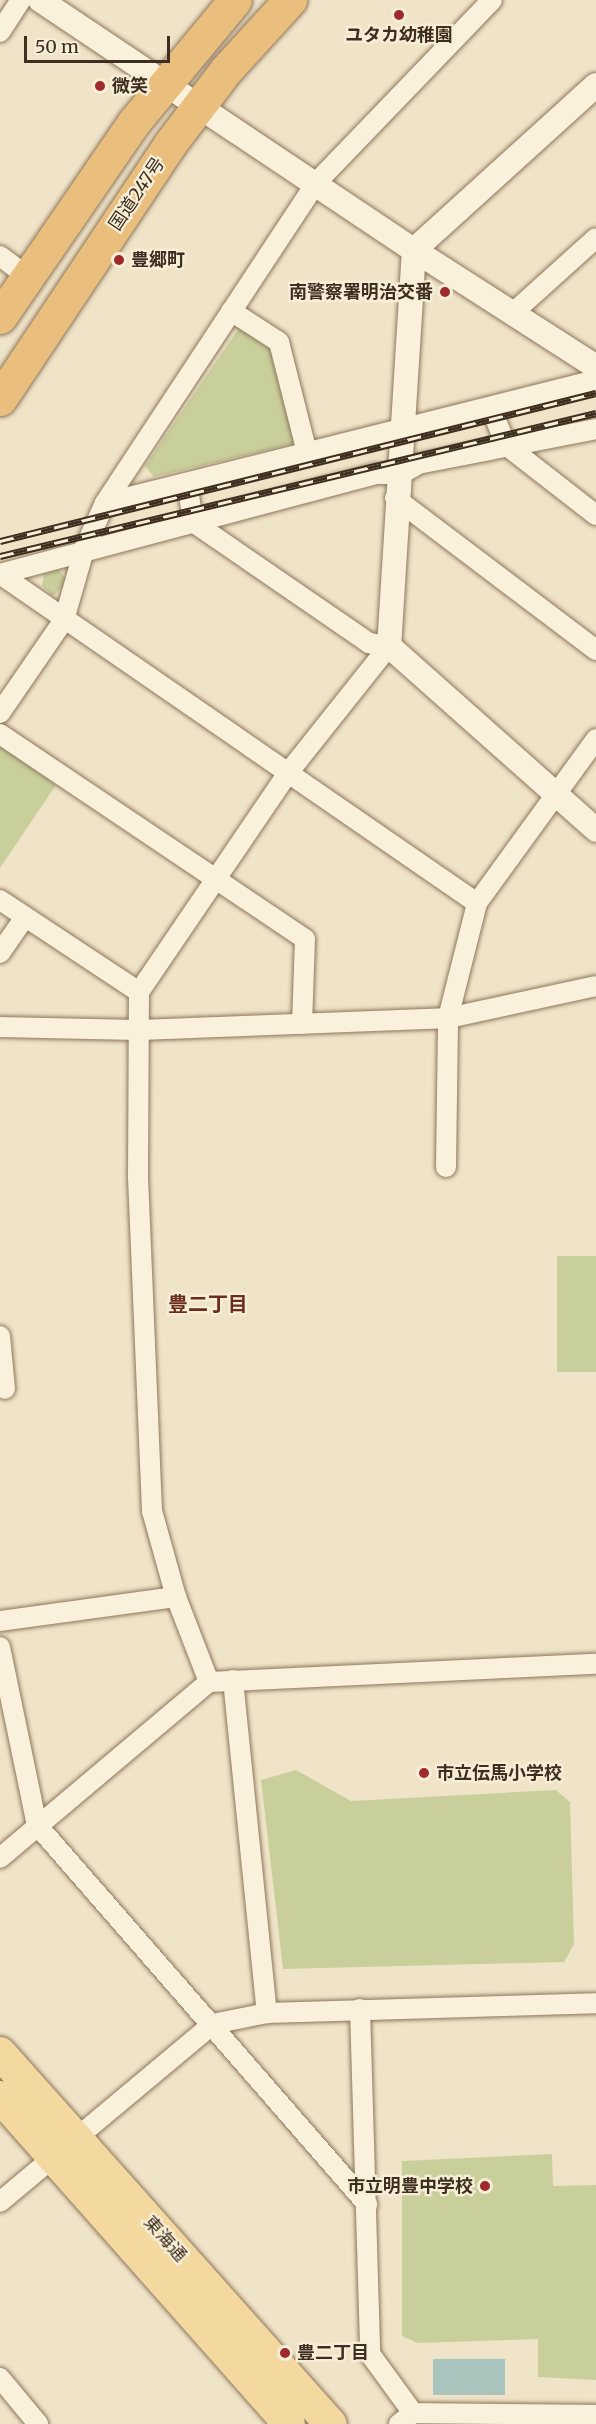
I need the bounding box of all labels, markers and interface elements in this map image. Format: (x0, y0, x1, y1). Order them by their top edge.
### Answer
marker: ユタカ幼稚園 (392, 8, 406, 22)
scale bar (27, 24, 172, 62)
place label: ユタカ幼稚園 (345, 24, 453, 46)
text: 50 m (35, 35, 79, 58)
place label: 微笑 (112, 75, 148, 97)
marker: 微笑 (93, 79, 107, 93)
street label: 国道247号 (105, 153, 169, 235)
place label: 豊郷町 (131, 249, 185, 271)
marker: 豊郷町 (112, 253, 126, 267)
place label: 南警察署明治交番 (289, 281, 433, 303)
marker: 南警察署明治交番 (438, 285, 452, 299)
district label: 豊二丁目 (168, 1291, 248, 1315)
place label: 市立伝馬小学校 (436, 1762, 562, 1784)
marker: 市立伝馬小学校 (417, 1766, 431, 1780)
place label: 市立明豊中学校 (347, 2175, 473, 2197)
marker: 市立明豊中学校 (478, 2179, 492, 2193)
street label: 東海通 (139, 2212, 191, 2266)
place label: 豊二丁目 (297, 2342, 369, 2364)
marker: 豊二丁目 (278, 2346, 292, 2360)

